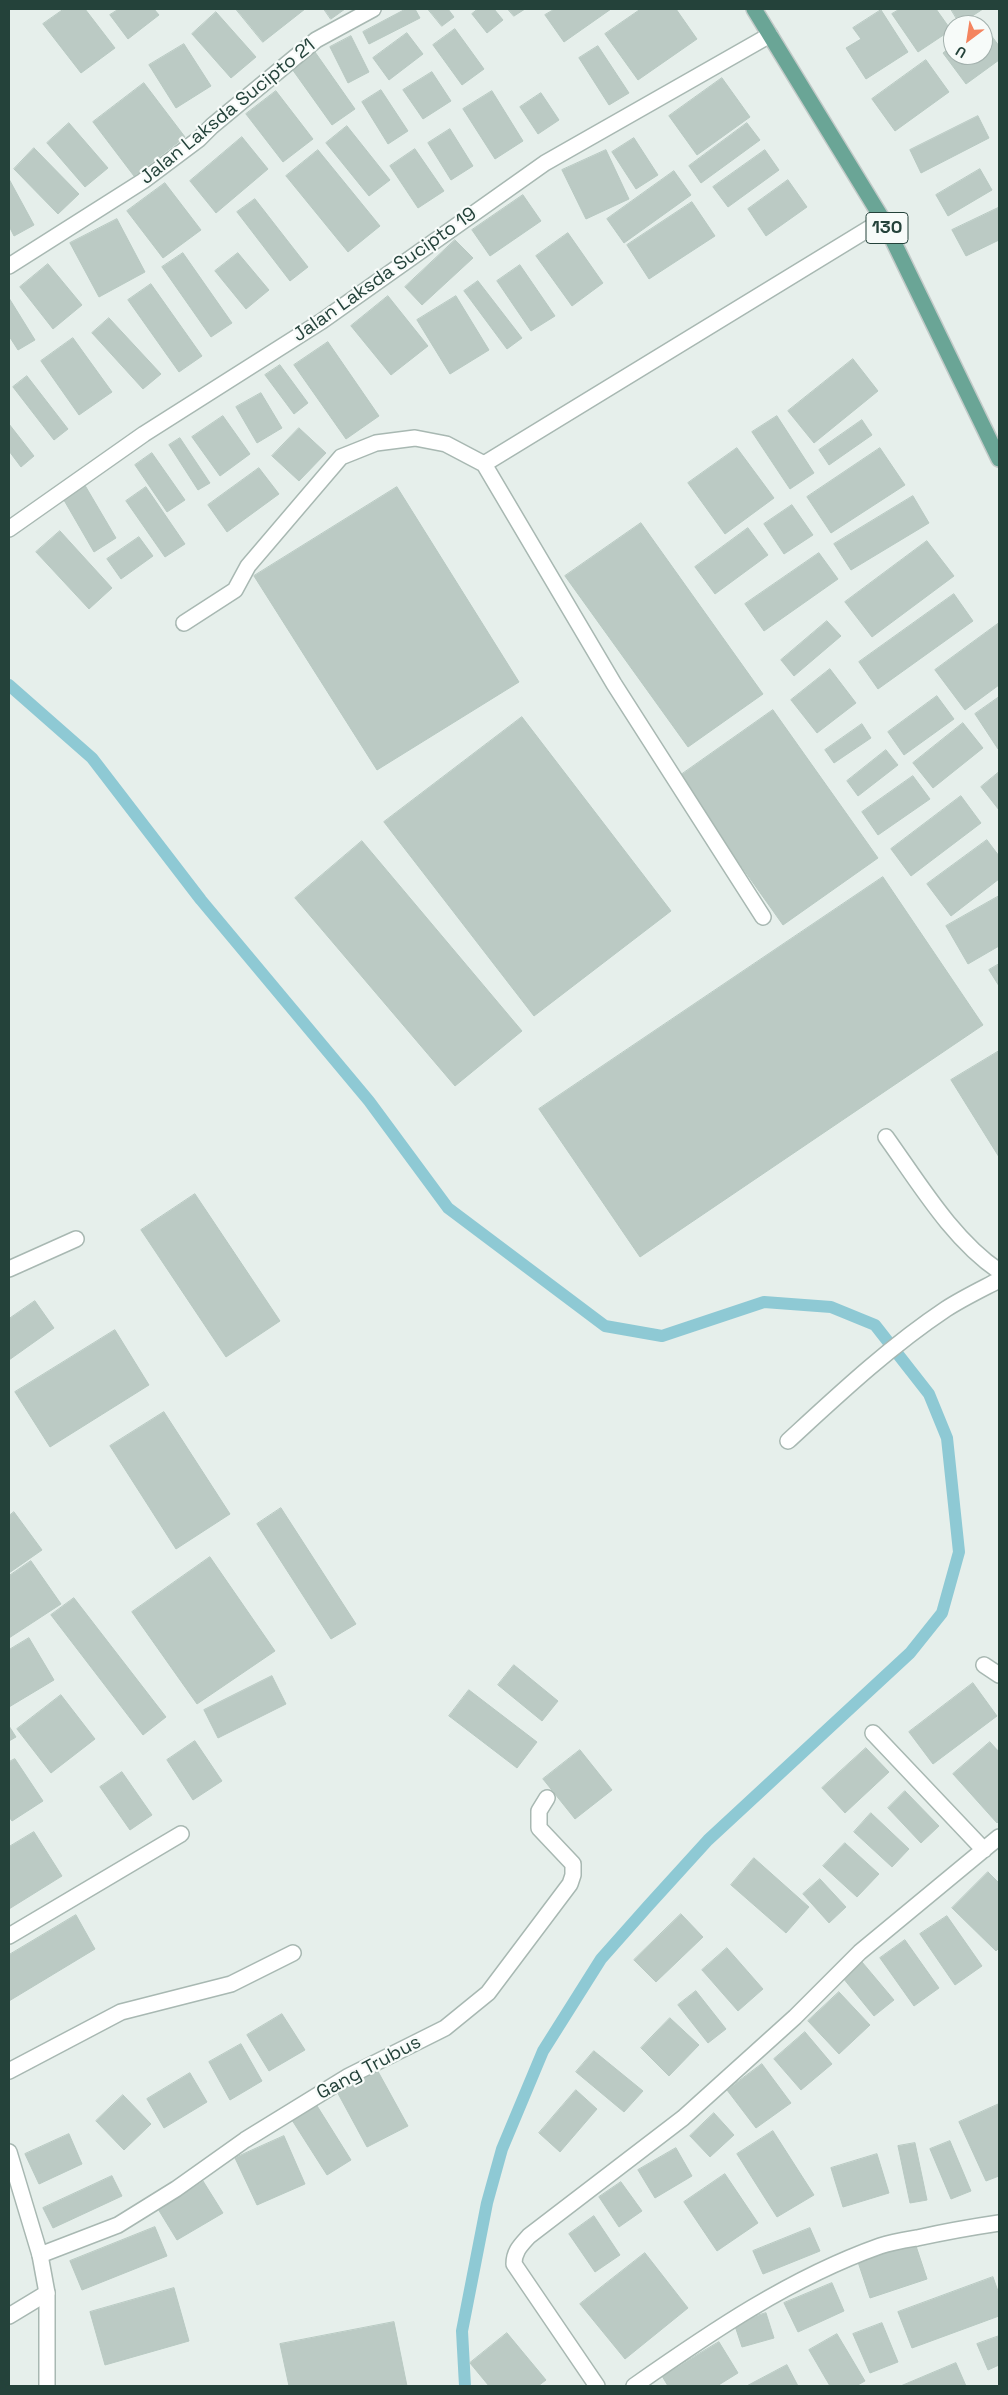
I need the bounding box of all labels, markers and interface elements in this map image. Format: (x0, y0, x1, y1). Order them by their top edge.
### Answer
north arrow (943, 15, 993, 65)
street label: Jalan Laksda Sucipto 21 (136, 34, 320, 190)
text: U (952, 42, 969, 62)
street label: Jalan Laksda Sucipto 19 (289, 203, 481, 347)
road number: 130 (866, 212, 908, 244)
street label: Gang Trubus (313, 2031, 425, 2105)

